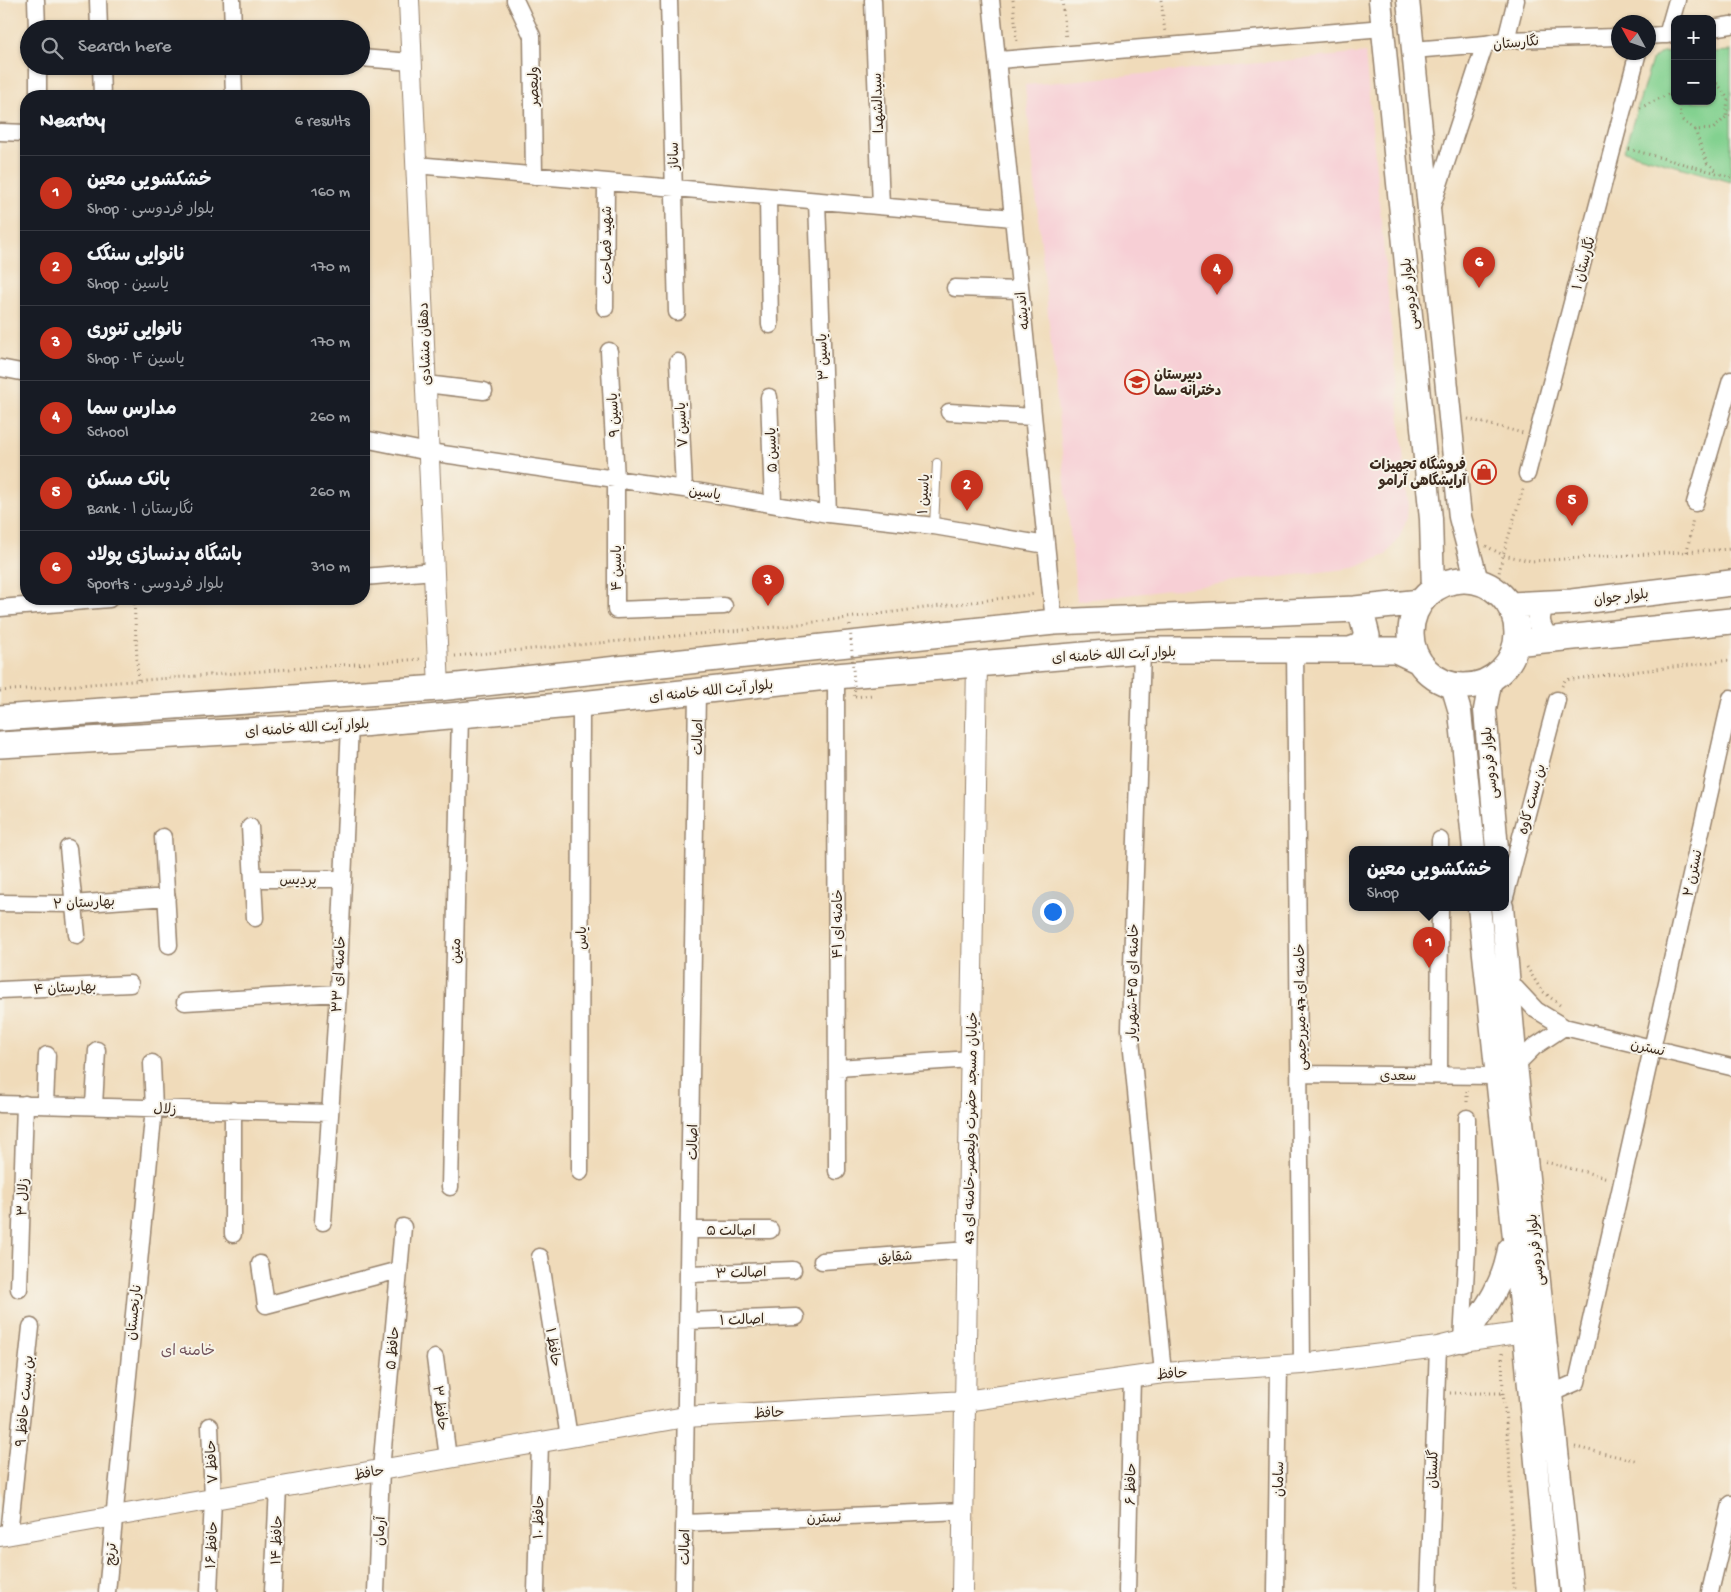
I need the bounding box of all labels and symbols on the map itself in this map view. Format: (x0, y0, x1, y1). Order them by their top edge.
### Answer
north arrow (1611, 15, 1656, 60)
street label: نگارستان (1492, 32, 1540, 55)
street label: ولیعصر (527, 66, 544, 107)
street label: سیدالشهدا (870, 73, 889, 133)
street label: ساناز (667, 142, 684, 171)
street label: شهید فصاحت (600, 206, 617, 284)
street label: نگارستان ۱ (1568, 235, 1601, 292)
pin: 6 (1463, 247, 1495, 288)
pin: 4 (1201, 254, 1233, 295)
street label: بلوار فردوسی (1399, 257, 1424, 331)
street label: اندیشه (1014, 291, 1035, 331)
street label: دهقان منشادی (417, 302, 436, 386)
street label: یاسین ۳ (815, 333, 834, 381)
place label: دبیرستان دخترانه سما (1154, 368, 1221, 401)
school or university icon: دبیرستان دخترانه سما (1124, 369, 1150, 395)
street label: یاسین ۹ (606, 392, 625, 438)
street label: یاسین ۷ (674, 402, 693, 448)
street label: یاسین ۵ (764, 427, 783, 473)
place label: فروشگاه تجهیزات آرایشگاهی آرامو (1370, 455, 1467, 491)
shop icon: فروشگاه تجهیزات آرایشگاهی آرامو (1471, 459, 1497, 485)
pin: 2 (951, 470, 983, 511)
street label: یاسین ۱ (916, 473, 935, 515)
street label: یاسین (687, 484, 722, 505)
pin: 5 (1556, 485, 1588, 526)
street label: یاسین ۴ (610, 545, 627, 591)
pin: 3 (752, 565, 784, 606)
street label: بلوار جوان (1593, 587, 1650, 610)
street label: بلوار آیت الله خامنه ای (1051, 644, 1177, 668)
street label: بلوار آیت الله خامنه ای (648, 677, 774, 707)
street label: بلوار آیت الله خامنه ای (244, 716, 370, 742)
street label: اصالت (691, 719, 708, 755)
street label: بلوار فردوسی (1480, 726, 1503, 800)
street label: بن بست کاوه (1516, 763, 1551, 837)
street label: نسترن ۲ (1681, 848, 1708, 899)
street label: پردیس (280, 873, 316, 890)
street label: خامنه ای ۴۱ (831, 889, 848, 959)
street label: بهارستان ۲ (53, 894, 115, 915)
your location (1040, 899, 1066, 925)
street label: خامنه ای ۴۵-شهریار (1125, 924, 1144, 1042)
street label: یاس (575, 926, 592, 950)
pin: 1 (1413, 927, 1445, 968)
street label: خامنه ای ۳۳ (330, 935, 351, 1013)
street label: متین (449, 938, 466, 964)
street label: خامنه ای 47-میررحیمی (1293, 943, 1312, 1071)
street label: بهارستان ۴ (33, 979, 97, 1000)
street label: خیابان مسجد حضرت ولیعصر-خامنه ای 43 (962, 1012, 983, 1244)
street label: نسترن (1629, 1037, 1666, 1062)
street label: سعدی (1380, 1069, 1416, 1086)
street label: زلال (153, 1102, 177, 1119)
street label: اصالت (686, 1124, 703, 1160)
street label: ۳ زلال (15, 1178, 34, 1216)
street label: بلوار فردوسی (1525, 1213, 1550, 1287)
street label: اصالت ۵ (706, 1224, 756, 1241)
street label: شقایق (877, 1249, 913, 1268)
street label: اصالت ۳ (715, 1265, 767, 1284)
street label: نارنجستان (124, 1283, 147, 1341)
street label: اصالت ۱ (719, 1312, 765, 1331)
street label: حافظ ۵ (384, 1326, 405, 1371)
street label: حافظ ۱ (540, 1327, 563, 1368)
district label: خامنه ای (161, 1343, 215, 1361)
street label: بن بست حافظ ۹ (14, 1355, 39, 1448)
street label: حافظ (1156, 1366, 1188, 1385)
street label: حافظ ۳ (427, 1385, 450, 1432)
street label: حافظ (753, 1405, 785, 1424)
street label: حافظ ۷ (204, 1439, 223, 1484)
street label: گلستان (1423, 1449, 1444, 1489)
street label: سامان (1272, 1461, 1289, 1497)
street label: حافظ (353, 1463, 386, 1486)
street label: حافظ ۶ (1124, 1463, 1141, 1505)
street label: حافظ ۱۰ (532, 1495, 549, 1539)
street label: نسترن (806, 1510, 842, 1529)
street label: حافظ ۱۴ (269, 1515, 288, 1565)
street label: آرمان (371, 1515, 391, 1546)
street label: حافظ ۱۶ (204, 1521, 223, 1569)
street label: اصالت (678, 1529, 695, 1565)
street label: ترنج (103, 1541, 122, 1566)

